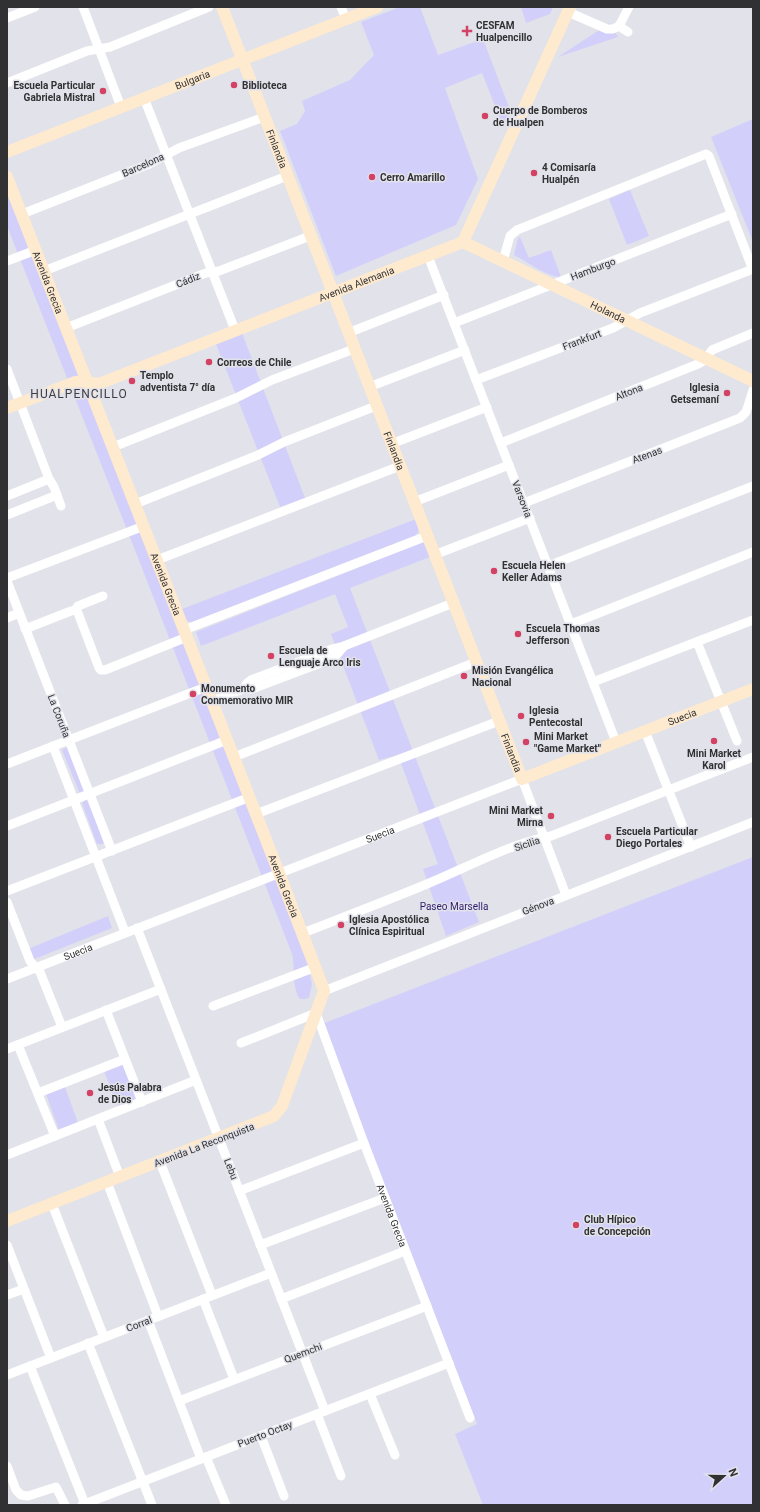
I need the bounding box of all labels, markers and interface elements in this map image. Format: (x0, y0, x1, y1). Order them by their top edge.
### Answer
place label: CESFAM Hualpencillo (476, 20, 532, 43)
marker: CESFAM Hualpencillo (461, 25, 473, 37)
street label: Bulgaria (173, 68, 211, 91)
place label: Escuela Particular Gabriela Mistral (13, 80, 95, 103)
marker: Biblioteca (229, 80, 239, 90)
place label: Biblioteca (242, 80, 288, 91)
marker: Escuela Particular Gabriela Mistral (98, 86, 108, 96)
place label: Cuerpo de Bomberos de Hualpen (493, 105, 587, 128)
marker: Cuerpo de Bomberos de Hualpen (480, 111, 490, 121)
street label: Finlandia (265, 128, 290, 170)
street label: Barcelona (120, 151, 166, 179)
place label: 4 Comisaría Hualpén (542, 162, 597, 185)
marker: 4 Comisaría Hualpén (529, 168, 539, 178)
marker: Cerro Amarillo (367, 172, 377, 182)
place label: Cerro Amarillo (380, 172, 445, 183)
street label: Avenida Grecia (31, 249, 65, 315)
street label: Hamburgo (569, 255, 617, 283)
street label: Avenida Alemania (317, 264, 396, 303)
street label: Cádiz (174, 270, 202, 290)
street label: Holanda (589, 299, 627, 325)
street label: Frankfurt (561, 328, 603, 352)
marker: Correos de Chile (204, 357, 214, 367)
place label: Correos de Chile (217, 357, 292, 368)
place label: Templo adventista 7° día (140, 370, 216, 393)
marker: Templo adventista 7° día (127, 376, 137, 386)
street label: Altona (614, 382, 644, 402)
place label: Iglesia Getsemaní (671, 382, 720, 405)
district label: HUALPENCILLO (30, 387, 128, 401)
marker: Iglesia Getsemaní (722, 388, 732, 398)
street label: Finlandia (382, 430, 407, 472)
street label: Atenas (630, 444, 664, 466)
street label: Varsovia (510, 479, 534, 519)
street label: Avenida Grecia (149, 551, 183, 617)
place label: Escuela Helen Keller Adams (502, 560, 566, 583)
marker: Escuela Helen Keller Adams (489, 566, 499, 576)
place label: Escuela Thomas Jefferson (526, 623, 600, 646)
marker: Escuela Thomas Jefferson (513, 629, 523, 639)
place label: Escuela de Lenguaje Arco Iris (279, 645, 361, 668)
marker: Escuela de Lenguaje Arco Iris (266, 651, 276, 661)
place label: Misión Evangélica Nacional (472, 665, 554, 688)
marker: Misión Evangélica Nacional (459, 671, 469, 681)
place label: Monumento Conmemorativo MIR (201, 683, 294, 706)
marker: Monumento Conmemorativo MIR (188, 689, 198, 699)
street label: La Coruña (46, 693, 72, 739)
place label: Iglesia Pentecostal (529, 705, 583, 728)
street label: Suecia (666, 706, 698, 727)
marker: Iglesia Pentecostal (516, 711, 526, 721)
place label: Mini Market "Game Market" (534, 731, 601, 754)
street label: Finlandia (499, 732, 524, 774)
marker: Mini Market Karol (709, 736, 719, 746)
marker: Mini Market "Game Market" (521, 737, 531, 747)
place label: Mini Market Karol (687, 748, 742, 771)
place label: Mini Market Mirna (489, 805, 544, 828)
marker: Mini Market Mirna (546, 811, 556, 821)
street label: Suecia (364, 824, 396, 845)
place label: Escuela Particular Diego Portales (616, 826, 698, 849)
marker: Escuela Particular Diego Portales (603, 832, 613, 842)
street label: Sicilia (513, 835, 541, 853)
street label: Avenida Grecia (267, 853, 301, 919)
street label: Génova (520, 895, 556, 917)
park label: Paseo Marsella (420, 901, 488, 912)
place label: Iglesia Apostólica Clínica Espiritual (349, 914, 430, 937)
marker: Iglesia Apostólica Clínica Espiritual (336, 920, 346, 930)
street label: Suecia (62, 941, 94, 962)
place label: Jesús Palabra de Dios (98, 1082, 162, 1105)
marker: Jesús Palabra de Dios (85, 1088, 95, 1098)
street label: Avenida La Reconquista (152, 1121, 256, 1169)
street label: Lebu (222, 1157, 240, 1181)
street label: Avenida Grecia (375, 1182, 409, 1248)
place label: Club Hípico de Concepción (584, 1214, 651, 1237)
marker: Club Hípico de Concepción (571, 1220, 581, 1230)
street label: Corral (125, 1314, 153, 1334)
street label: Quemchi (283, 1341, 323, 1365)
street label: Puerto Octay (236, 1418, 294, 1449)
north arrow (704, 1456, 744, 1496)
text: N (725, 1467, 740, 1479)

